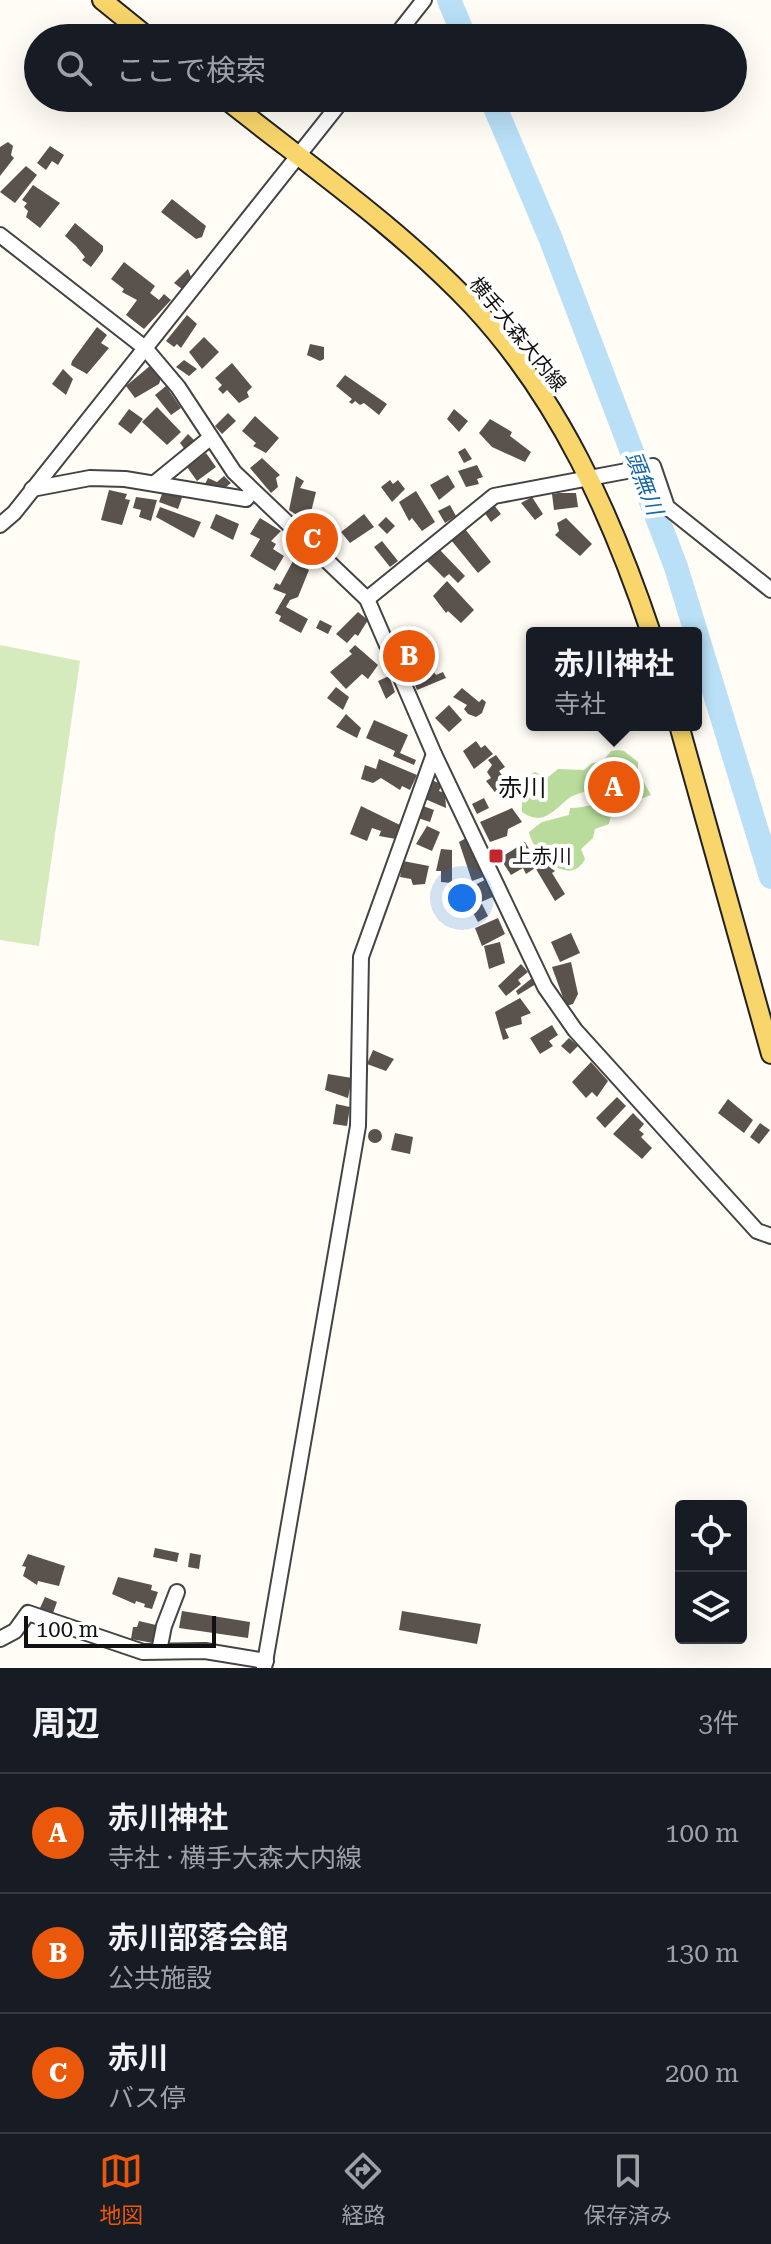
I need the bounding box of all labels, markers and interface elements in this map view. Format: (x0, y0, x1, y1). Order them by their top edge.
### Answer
search box (24, 24, 747, 112)
icon: search (52, 46, 96, 90)
text: ここで検索 (116, 53, 266, 88)
street label: 横手大森大内線 (465, 272, 571, 396)
water label: 頭無川 (621, 448, 668, 520)
pin: C (286, 509, 338, 569)
pin: B (383, 626, 435, 686)
popup (526, 627, 702, 731)
text: 赤川神社 (554, 646, 674, 681)
text: 寺社 (554, 689, 606, 719)
pin: A (588, 757, 640, 817)
district label: 赤川 (498, 774, 546, 802)
place label: 上赤川 (512, 844, 572, 868)
marker: 上赤川 (487, 847, 505, 865)
your location (442, 878, 482, 918)
map controls (675, 1500, 747, 1644)
button: locate (675, 1500, 747, 1572)
button: layers (675, 1572, 747, 1644)
scale bar (24, 1612, 216, 1648)
text: 100 m (36, 1617, 99, 1642)
text: 周辺 (32, 1703, 100, 1743)
text: 3件 (698, 1708, 739, 1738)
text: 赤川神社 (108, 1800, 228, 1835)
text: A (49, 1818, 67, 1848)
text: 100 m (665, 1818, 739, 1848)
text: 寺社 · 横手大森大内線 (108, 1843, 362, 1873)
text: 赤川部落会館 (108, 1920, 288, 1955)
text: B (49, 1938, 67, 1968)
text: 130 m (665, 1938, 739, 1968)
text: 公共施設 (108, 1963, 212, 1993)
text: 赤川 (108, 2040, 168, 2075)
text: C (49, 2058, 67, 2088)
text: 200 m (665, 2058, 739, 2088)
text: バス停 (108, 2083, 186, 2113)
tab: 地図 (99, 2149, 143, 2229)
tab: 経路 (341, 2149, 386, 2229)
tab: 保存済み (584, 2149, 672, 2229)

